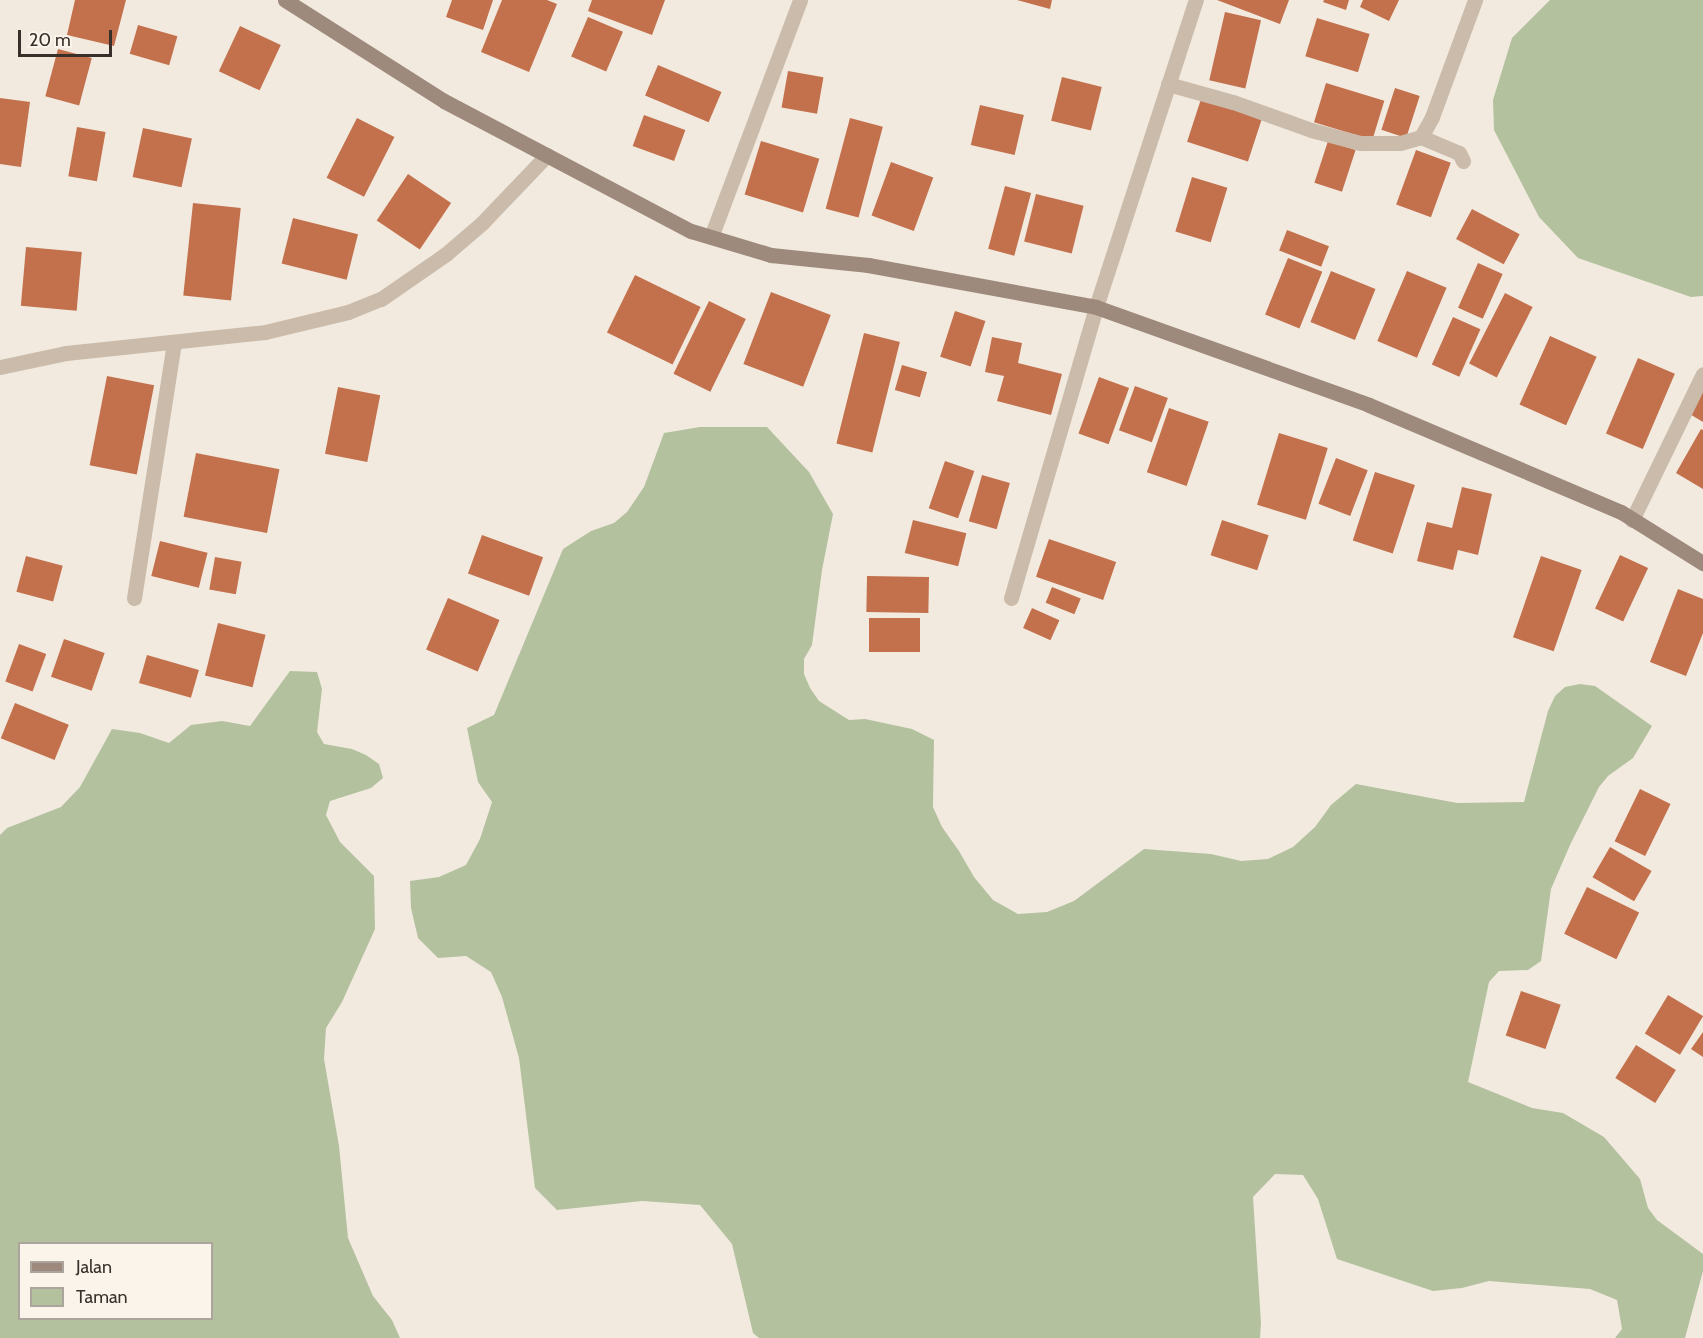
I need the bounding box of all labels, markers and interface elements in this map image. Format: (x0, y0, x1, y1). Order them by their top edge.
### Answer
scale bar (21, 18, 116, 56)
text: 20 m (29, 29, 71, 51)
legend (18, 1242, 213, 1320)
text: Jalan (76, 1256, 112, 1278)
text: Taman (76, 1286, 128, 1308)

